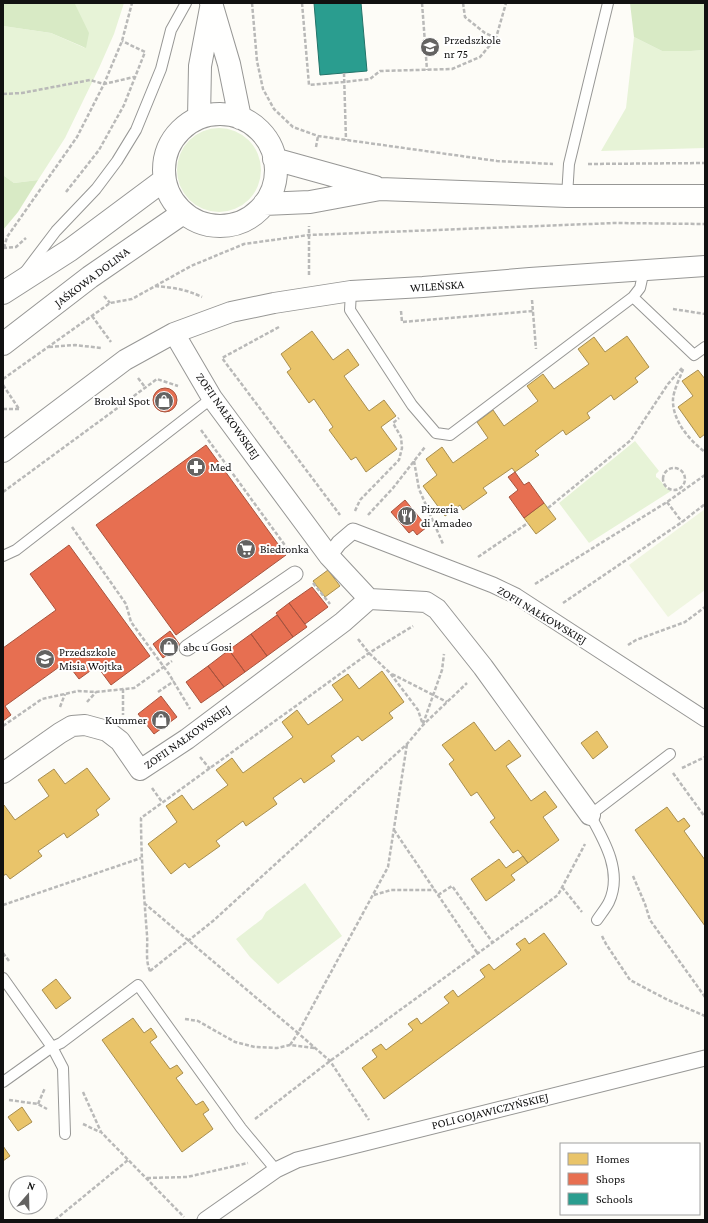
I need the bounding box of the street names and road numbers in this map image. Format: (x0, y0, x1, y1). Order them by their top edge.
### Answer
street label: JAŚKOWA DOLINA (51, 244, 133, 310)
street label: WILEŃSKA (409, 277, 465, 295)
street label: ZOFII NAŁKOWSKIEJ (193, 370, 263, 462)
street label: ZOFII NAŁKOWSKIEJ (495, 583, 590, 647)
street label: ZOFII NAŁKOWSKIEJ (141, 702, 233, 772)
street label: POLI GOJAWICZYŃSKIEJ (430, 1090, 550, 1132)

